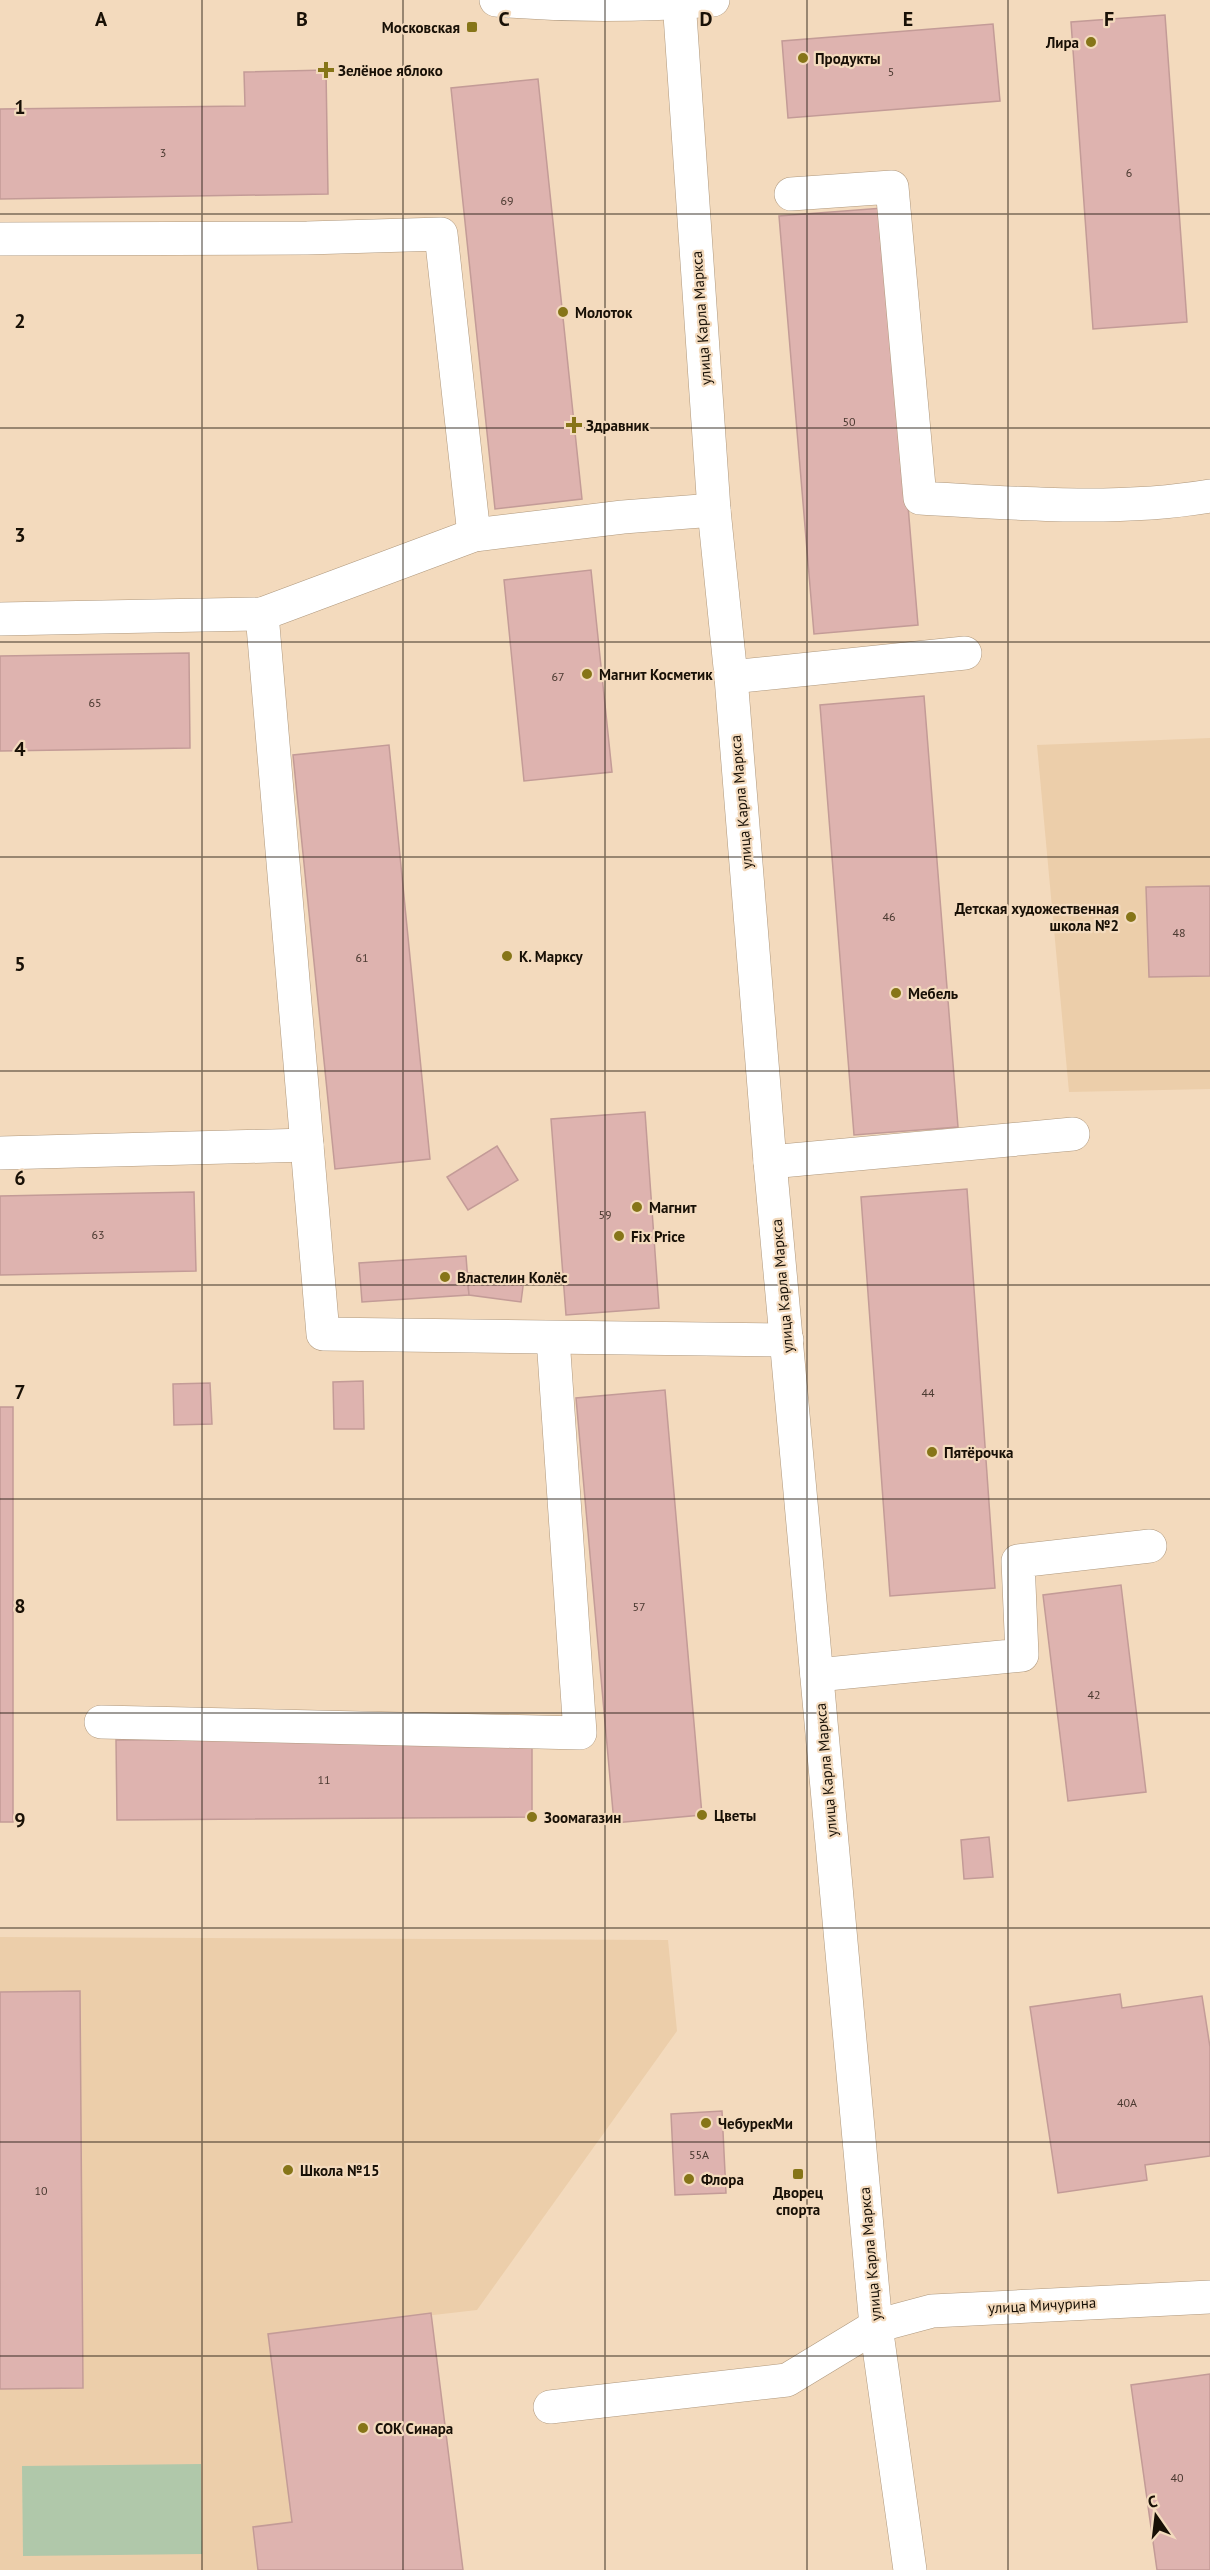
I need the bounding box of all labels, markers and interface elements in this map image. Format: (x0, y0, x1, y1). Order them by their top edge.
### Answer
text: A (95, 6, 108, 32)
text: B (296, 6, 308, 32)
text: C (498, 6, 510, 32)
text: D (700, 6, 713, 32)
text: E (903, 6, 913, 32)
text: F (1104, 6, 1114, 32)
place label: Московская (382, 18, 460, 37)
marker: Московская (465, 20, 479, 34)
place label: Лира (1045, 33, 1079, 52)
marker: Лира (1084, 35, 1098, 49)
place label: Продукты (815, 49, 881, 68)
marker: Продукты (796, 51, 810, 65)
place label: Зелёное яблоко (338, 61, 443, 80)
marker: Зелёное яблоко (319, 63, 333, 77)
house number: 5 (888, 64, 894, 79)
text: 1 (14, 94, 26, 120)
house number: 3 (160, 145, 166, 160)
house number: 6 (1126, 165, 1132, 180)
house number: 69 (500, 193, 514, 208)
street label: улица Карла Маркса (687, 250, 715, 386)
place label: Молоток (575, 303, 633, 322)
marker: Молоток (556, 305, 570, 319)
text: 2 (14, 308, 26, 334)
house number: 50 (842, 414, 856, 429)
place label: Здравник (586, 416, 650, 435)
marker: Здравник (567, 418, 581, 432)
text: 3 (14, 522, 26, 548)
place label: Магнит Косметик (599, 665, 713, 684)
marker: Магнит Косметик (580, 667, 594, 681)
house number: 67 (551, 669, 565, 684)
house number: 65 (88, 695, 102, 710)
street label: улица Карла Маркса (726, 734, 756, 870)
text: 4 (14, 736, 26, 762)
place label: Детская художественная школа №2 (955, 899, 1119, 935)
house number: 46 (882, 909, 896, 924)
marker: Детская художественная школа №2 (1124, 910, 1138, 924)
house number: 48 (1172, 925, 1186, 940)
place label: К. Марксу (519, 947, 584, 966)
marker: К. Марксу (500, 949, 514, 963)
house number: 61 (355, 950, 369, 965)
text: 5 (14, 951, 26, 977)
place label: Мебель (908, 984, 959, 1003)
marker: Мебель (889, 986, 903, 1000)
text: 6 (14, 1165, 26, 1191)
place label: Магнит (649, 1198, 697, 1217)
marker: Магнит (630, 1200, 644, 1214)
house number: 59 (598, 1207, 612, 1222)
street label: улица Карла Маркса (767, 1218, 797, 1354)
house number: 63 (91, 1227, 105, 1242)
place label: Fix Price (631, 1227, 686, 1246)
marker: Fix Price (612, 1229, 626, 1243)
place label: Властелин Колёс (457, 1268, 568, 1287)
marker: Властелин Колёс (438, 1270, 452, 1284)
text: 7 (14, 1379, 26, 1405)
house number: 44 (921, 1385, 935, 1400)
place label: Пятёрочка (944, 1443, 1013, 1462)
marker: Пятёрочка (925, 1445, 939, 1459)
text: 8 (14, 1593, 26, 1619)
house number: 57 (632, 1599, 646, 1614)
house number: 42 (1087, 1687, 1101, 1702)
street label: улица Карла Маркса (811, 1702, 841, 1838)
house number: 11 (317, 1772, 331, 1787)
place label: Цветы (714, 1806, 756, 1825)
text: 9 (14, 1807, 26, 1833)
place label: Зоомагазин (544, 1808, 621, 1827)
marker: Цветы (695, 1808, 709, 1822)
marker: Зоомагазин (525, 1810, 539, 1824)
house number: 40А (1117, 2095, 1137, 2110)
place label: ЧебурекМи (718, 2114, 793, 2133)
marker: ЧебурекМи (699, 2116, 713, 2130)
house number: 55А (689, 2147, 709, 2162)
place label: Школа №15 (300, 2161, 380, 2180)
marker: Школа №15 (281, 2163, 295, 2177)
marker: Дворец спорта (791, 2167, 805, 2181)
place label: Флора (701, 2170, 744, 2189)
marker: Флора (682, 2172, 696, 2186)
house number: 10 (34, 2183, 48, 2198)
place label: Дворец спорта (773, 2183, 824, 2219)
street label: улица Карла Маркса (855, 2186, 885, 2322)
street label: улица Мичурина (987, 2293, 1097, 2317)
place label: СОК Синара (375, 2419, 453, 2438)
marker: СОК Синара (356, 2421, 370, 2435)
house number: 40 (1170, 2470, 1184, 2485)
north arrow (1126, 2486, 1186, 2546)
text: С (1146, 2491, 1159, 2512)

